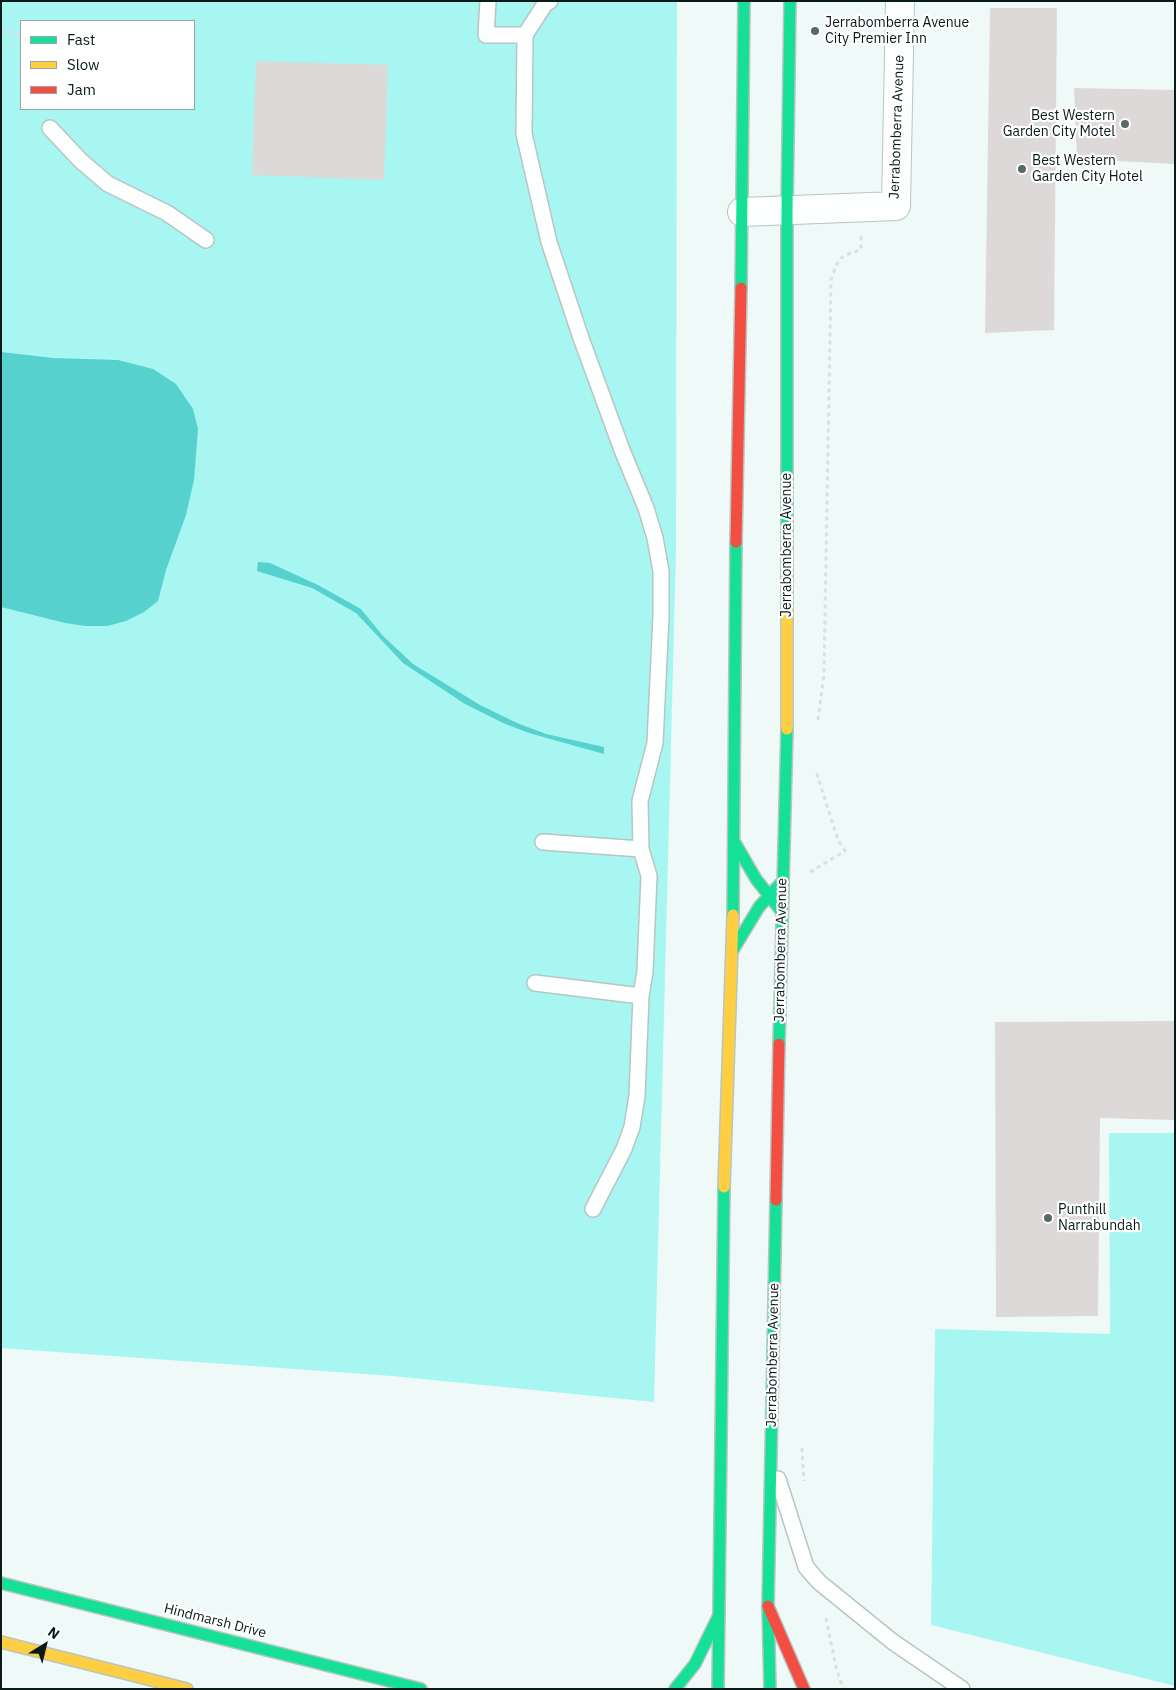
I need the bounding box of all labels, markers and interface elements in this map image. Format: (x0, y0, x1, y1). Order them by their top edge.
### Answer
place label: Jerrabomberra Avenue City Premier Inn (825, 15, 969, 48)
legend (20, 20, 195, 110)
marker: Jerrabomberra Avenue City Premier Inn (809, 25, 821, 37)
text: Fast (67, 30, 95, 49)
text: Slow (67, 55, 100, 74)
street label: Jerrabomberra Avenue (886, 55, 908, 199)
text: Jam (67, 80, 96, 99)
place label: Best Western Garden City Motel (1003, 108, 1115, 140)
marker: Best Western Garden City Motel (1119, 118, 1131, 130)
place label: Best Western Garden City Hotel (1032, 153, 1143, 186)
marker: Best Western Garden City Hotel (1016, 163, 1028, 175)
street label: Jerrabomberra Avenue (779, 473, 795, 617)
street label: Jerrabomberra Avenue (771, 878, 791, 1022)
place label: Punthill Narrabundah (1058, 1202, 1141, 1234)
marker: Punthill Narrabundah (1042, 1212, 1054, 1224)
street label: Jerrabomberra Avenue (763, 1283, 783, 1427)
street label: Hindmarsh Drive (162, 1600, 268, 1642)
north arrow (20, 1620, 70, 1670)
text: N (44, 1623, 63, 1643)

